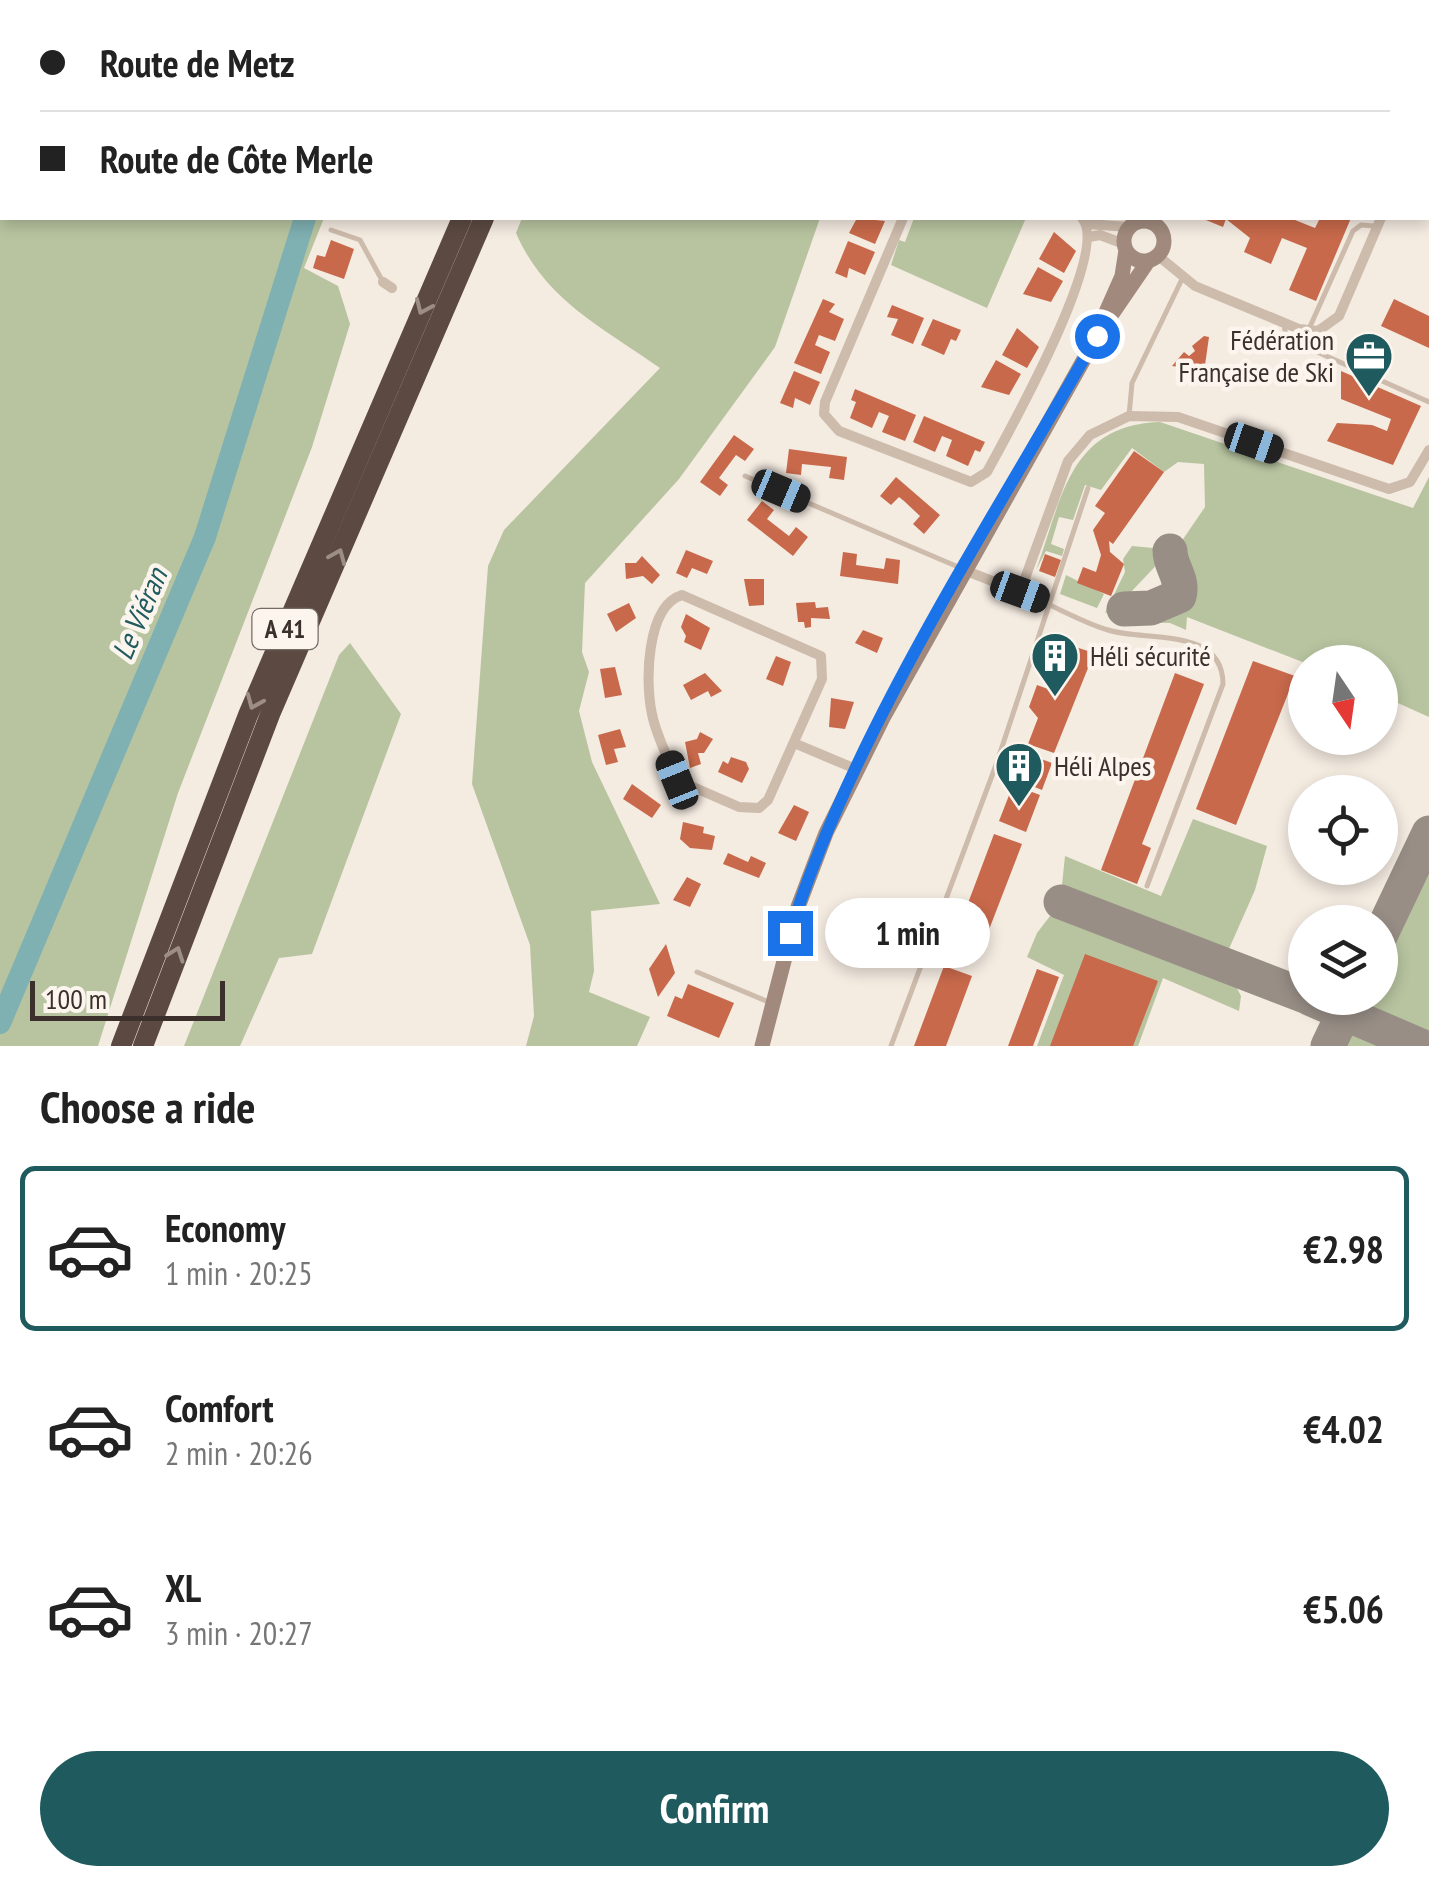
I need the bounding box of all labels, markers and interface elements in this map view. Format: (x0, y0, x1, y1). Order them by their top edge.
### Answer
text: Route de Metz (100, 38, 295, 87)
text: Route de Côte Merle (100, 134, 374, 183)
one-way arrow (415, 297, 435, 315)
route start (1075, 314, 1120, 359)
place label: Fédération Française de Ski (1179, 321, 1334, 390)
office icon: Fédération Française de Ski (1343, 330, 1395, 398)
car (1221, 419, 1287, 467)
car (748, 465, 814, 517)
one-way arrow (326, 548, 346, 566)
water label: Le Viéran (102, 560, 176, 665)
car (987, 568, 1053, 616)
road number: A 41 (252, 609, 318, 649)
building icon: Héli sécurité (1029, 630, 1081, 698)
place label: Héli sécurité (1090, 637, 1211, 674)
north arrow (1288, 645, 1398, 755)
map controls (1288, 645, 1398, 1015)
one-way arrow (245, 692, 265, 710)
building icon: Héli Alpes (993, 740, 1045, 808)
car (652, 747, 702, 813)
place label: Héli Alpes (1054, 747, 1151, 784)
button: locate (1288, 775, 1398, 885)
callout: 1 min (825, 898, 990, 968)
button: layers (1288, 905, 1398, 1015)
route end (768, 911, 813, 956)
text: 1 min (875, 912, 940, 954)
one-way arrow (164, 947, 185, 964)
scale bar (30, 976, 225, 1020)
text: 100 m (45, 980, 107, 1017)
text: Choose a ride (40, 1077, 255, 1135)
text: Economy (165, 1203, 285, 1252)
icon: car (45, 1204, 135, 1294)
text: €2.98 (1303, 1224, 1384, 1273)
text: 1 min · 20:25 (165, 1252, 313, 1294)
text: Comfort (165, 1383, 274, 1432)
icon: car (45, 1384, 135, 1474)
text: €4.02 (1303, 1404, 1384, 1453)
text: 2 min · 20:26 (165, 1432, 313, 1474)
text: XL (165, 1563, 201, 1612)
icon: car (45, 1564, 135, 1654)
text: €5.06 (1303, 1584, 1384, 1633)
text: 3 min · 20:27 (165, 1612, 313, 1654)
button: Confirm (40, 1751, 1389, 1866)

